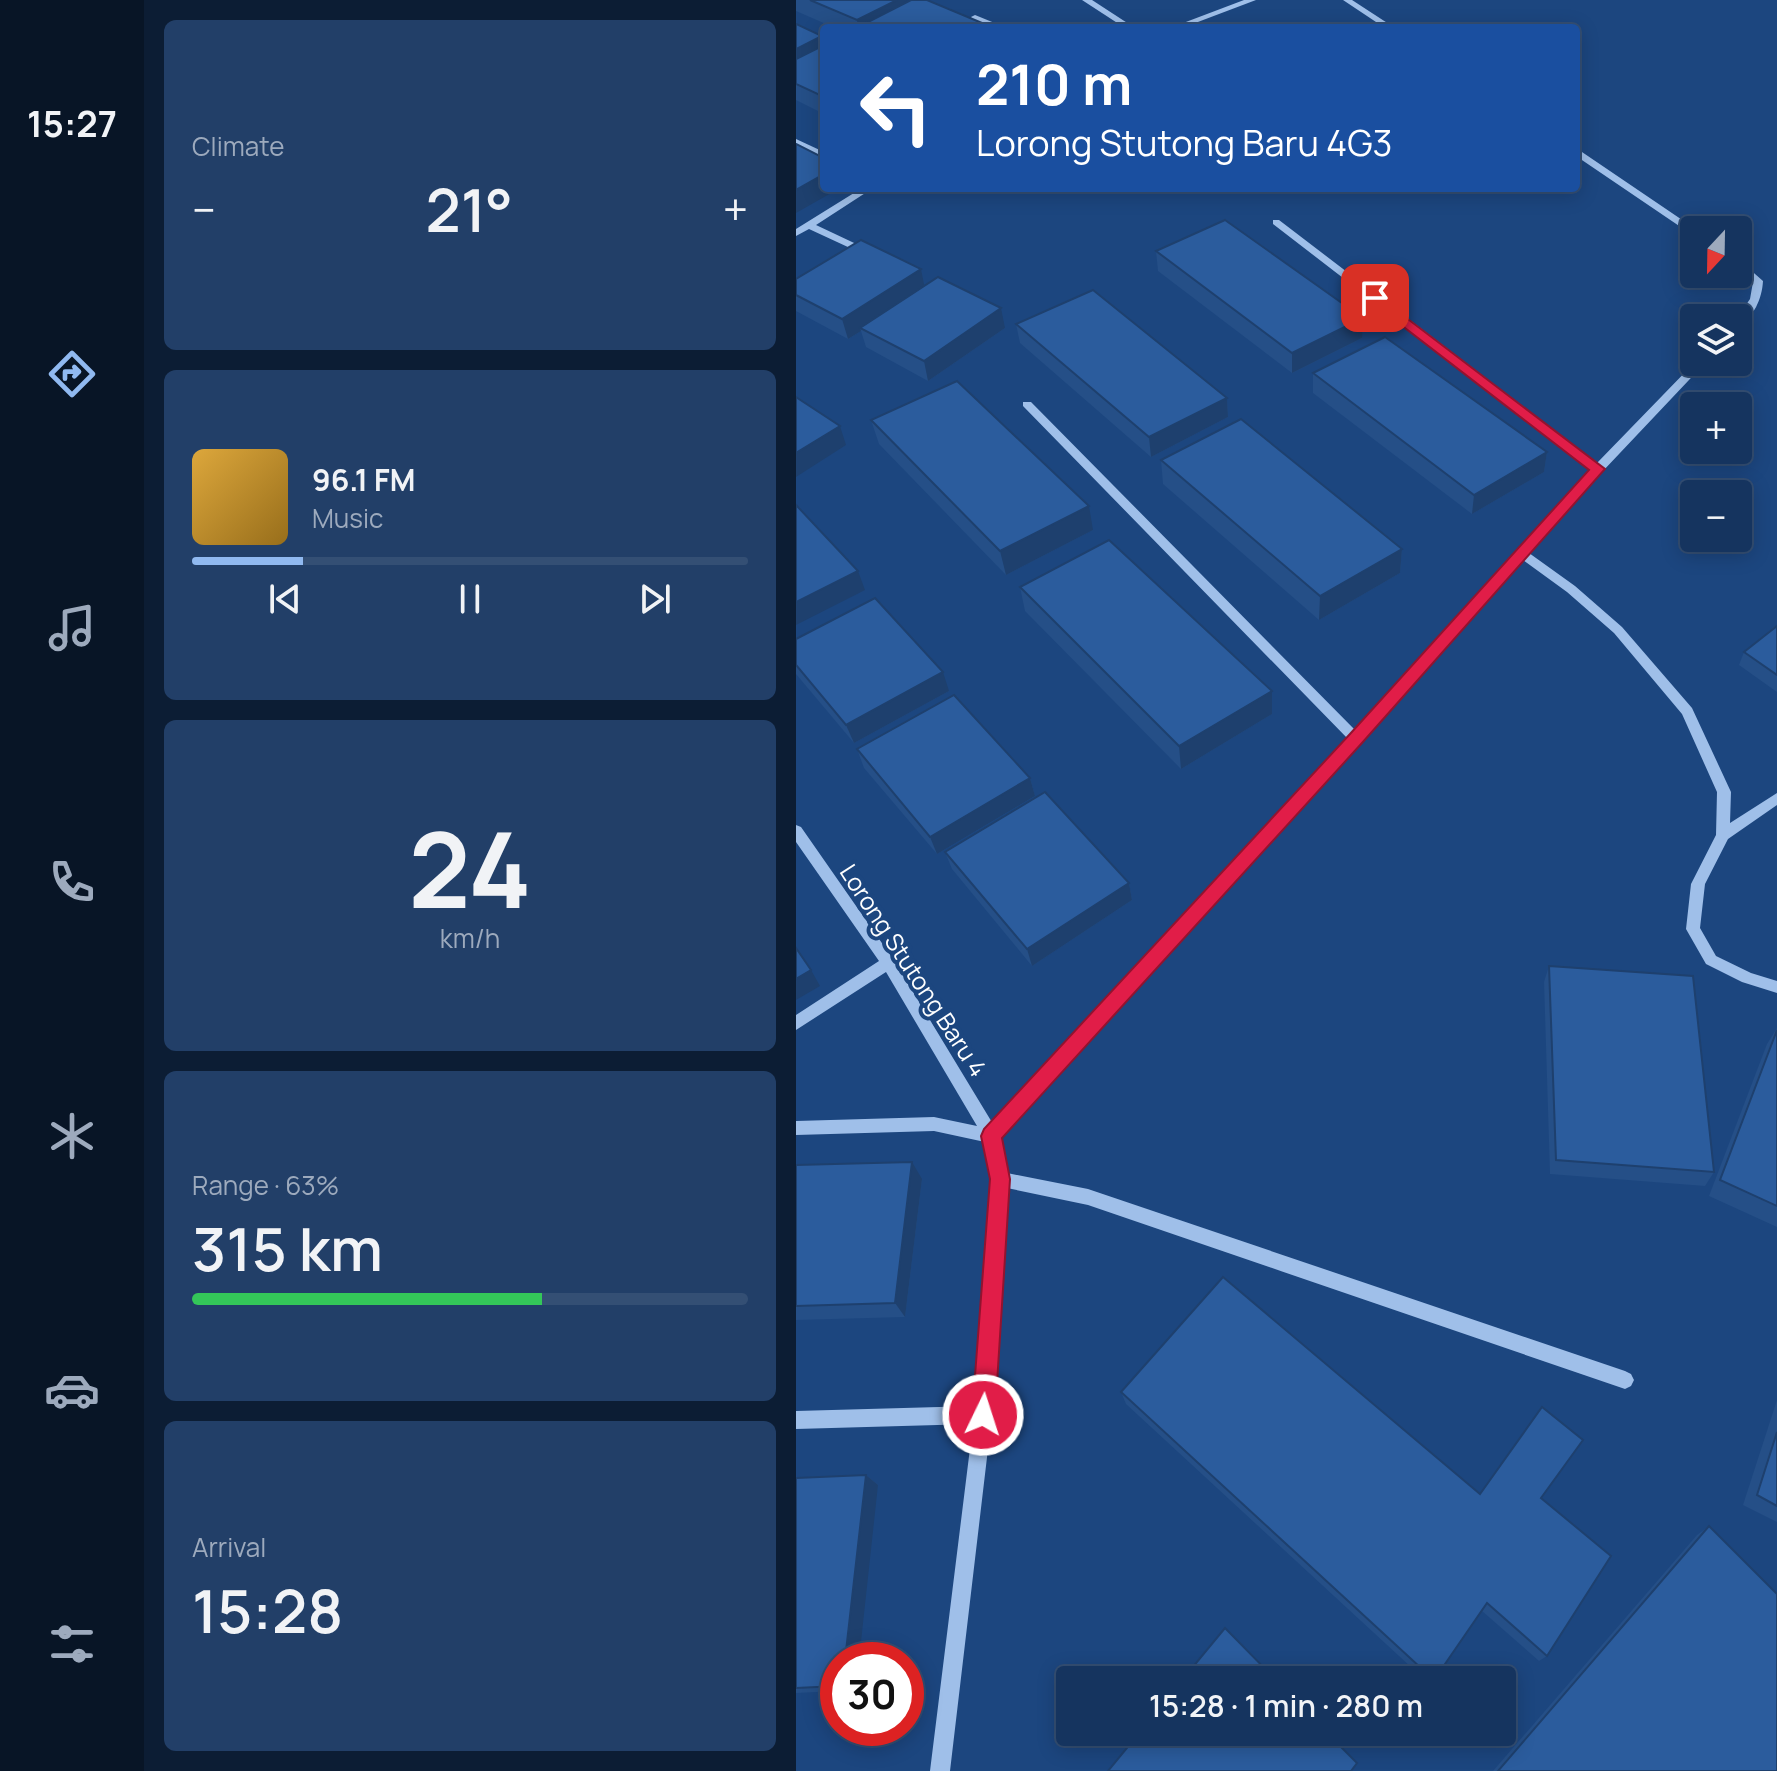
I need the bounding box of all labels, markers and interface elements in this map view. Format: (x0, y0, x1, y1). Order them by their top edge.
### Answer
text: 210 m (976, 45, 1132, 122)
icon: left (844, 56, 948, 160)
text: 15:27 (27, 99, 117, 148)
text: Lorong Stutong Baru 4G3 (976, 118, 1393, 167)
text: Climate (192, 128, 284, 164)
text: 21° (425, 168, 513, 250)
text: − (192, 179, 216, 239)
text: + (723, 179, 748, 239)
north arrow (1680, 216, 1752, 288)
map controls (1680, 216, 1752, 552)
pin (1341, 264, 1409, 332)
icon: arrive (1353, 276, 1397, 320)
button: layers (1680, 304, 1752, 376)
icon: directions (44, 346, 100, 402)
button: + (1680, 392, 1752, 464)
text: 96.1 FM (312, 459, 415, 500)
button: − (1680, 480, 1752, 552)
text: Music (312, 500, 383, 536)
icon: previous (263, 577, 307, 621)
icon: pause (448, 577, 492, 621)
icon: next (633, 577, 677, 621)
icon: music (44, 600, 100, 656)
text: 24 (408, 797, 532, 939)
icon: phone (44, 854, 100, 910)
street label: Lorong Stutong Baru 4 (833, 857, 995, 1083)
text: km/h (440, 920, 500, 956)
icon: climate (44, 1108, 100, 1164)
text: Range · 63% (192, 1167, 339, 1203)
text: 315 km (192, 1207, 383, 1289)
icon: car (44, 1362, 100, 1418)
position arrow (941, 1373, 1025, 1457)
text: Arrival (192, 1529, 266, 1565)
text: 15:28 (192, 1569, 343, 1651)
icon: filters (44, 1616, 100, 1672)
speed limit sign: 30 (820, 1642, 924, 1746)
text: 15:28 · 1 min · 280 m (1149, 1685, 1423, 1726)

